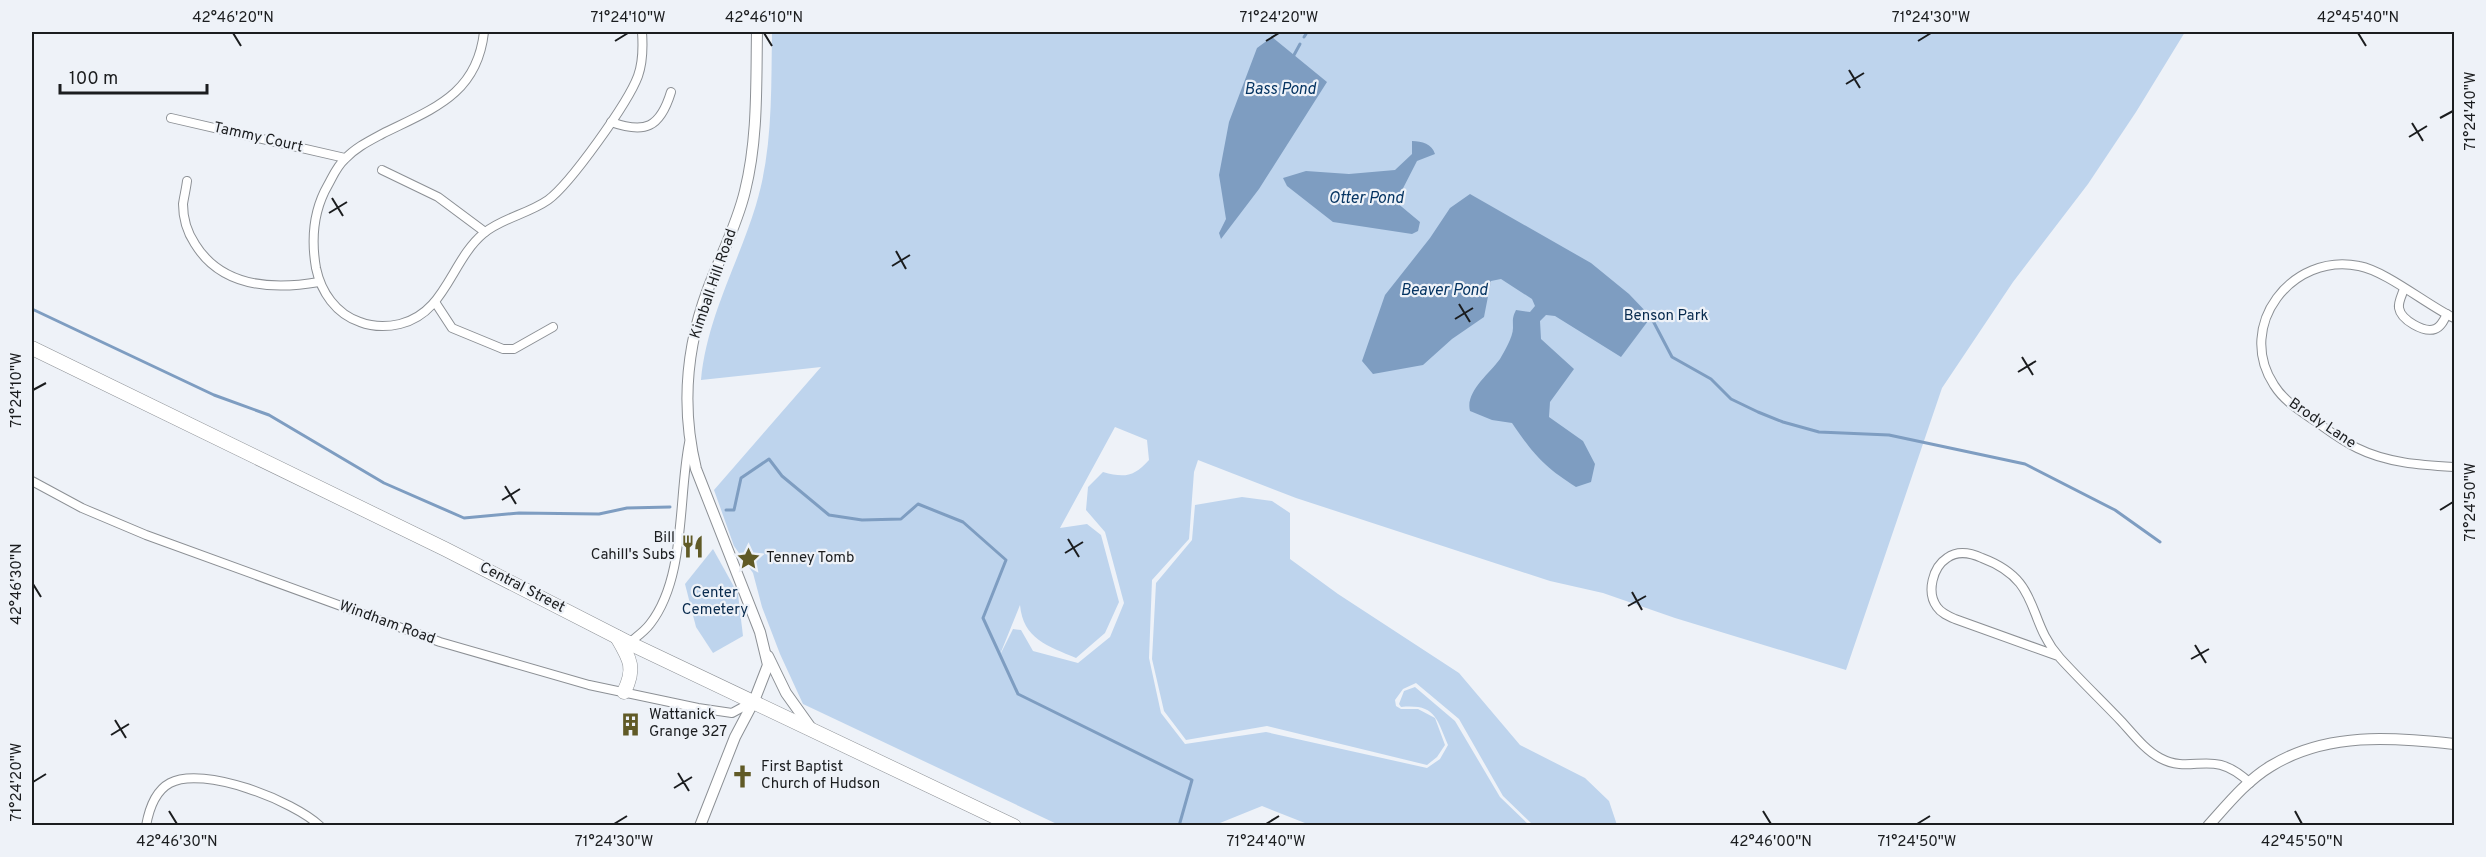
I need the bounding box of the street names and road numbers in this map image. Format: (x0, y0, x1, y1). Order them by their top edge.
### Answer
street label: Tammy Court (211, 118, 305, 158)
street label: Kimball Hill Road (686, 227, 742, 341)
street label: Brody Lane (2285, 395, 2359, 453)
street label: Central Street (476, 558, 568, 618)
street label: Windham Road (336, 597, 438, 649)

